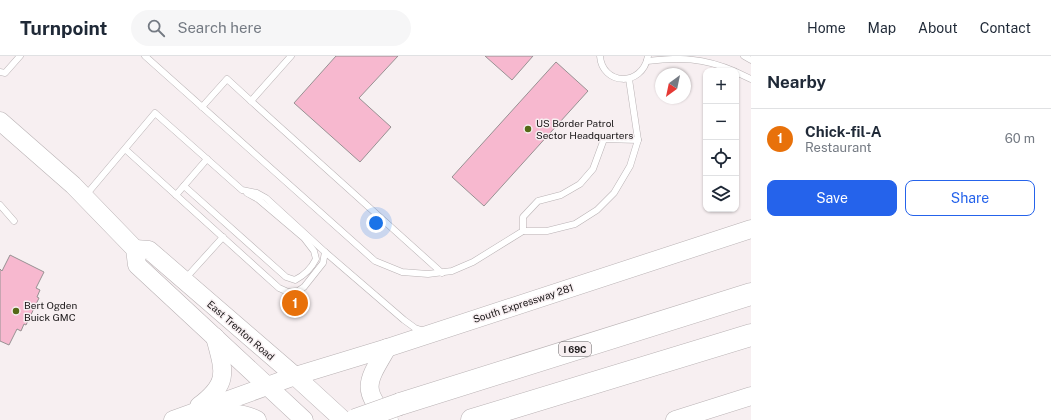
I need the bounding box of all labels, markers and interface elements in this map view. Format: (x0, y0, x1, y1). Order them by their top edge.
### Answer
search box (131, 10, 411, 46)
text: Turnpoint (20, 17, 107, 39)
icon: search (145, 17, 167, 39)
text: Search here (177, 19, 262, 36)
text: Home (807, 20, 846, 36)
text: Map (868, 20, 896, 36)
text: About (918, 20, 958, 36)
text: Contact (980, 20, 1031, 36)
north arrow (655, 68, 691, 104)
map controls (703, 68, 739, 212)
button: + (703, 68, 739, 104)
text: Nearby (767, 72, 826, 92)
button: − (703, 104, 739, 140)
place label: US Border Patrol Sector Headquarters (536, 117, 633, 141)
text: Chick-fil-A (805, 123, 882, 140)
marker: US Border Patrol Sector Headquarters (523, 124, 533, 134)
text: 1 (777, 131, 783, 146)
text: 60 m (1005, 131, 1035, 146)
button: locate (703, 140, 739, 176)
text: Restaurant (805, 140, 871, 155)
button: layers (703, 176, 739, 212)
button: Save (767, 180, 897, 216)
button: Share (905, 180, 1035, 216)
your location (366, 213, 386, 233)
street label: South Expressway 281 (471, 281, 575, 325)
pin: 1 (282, 288, 308, 318)
street label: East Trenton Road (205, 298, 277, 362)
place label: Bert Ogden Buick GMC (24, 299, 77, 323)
marker: Bert Ogden Buick GMC (11, 306, 21, 316)
road number: I 69C (559, 342, 591, 356)

